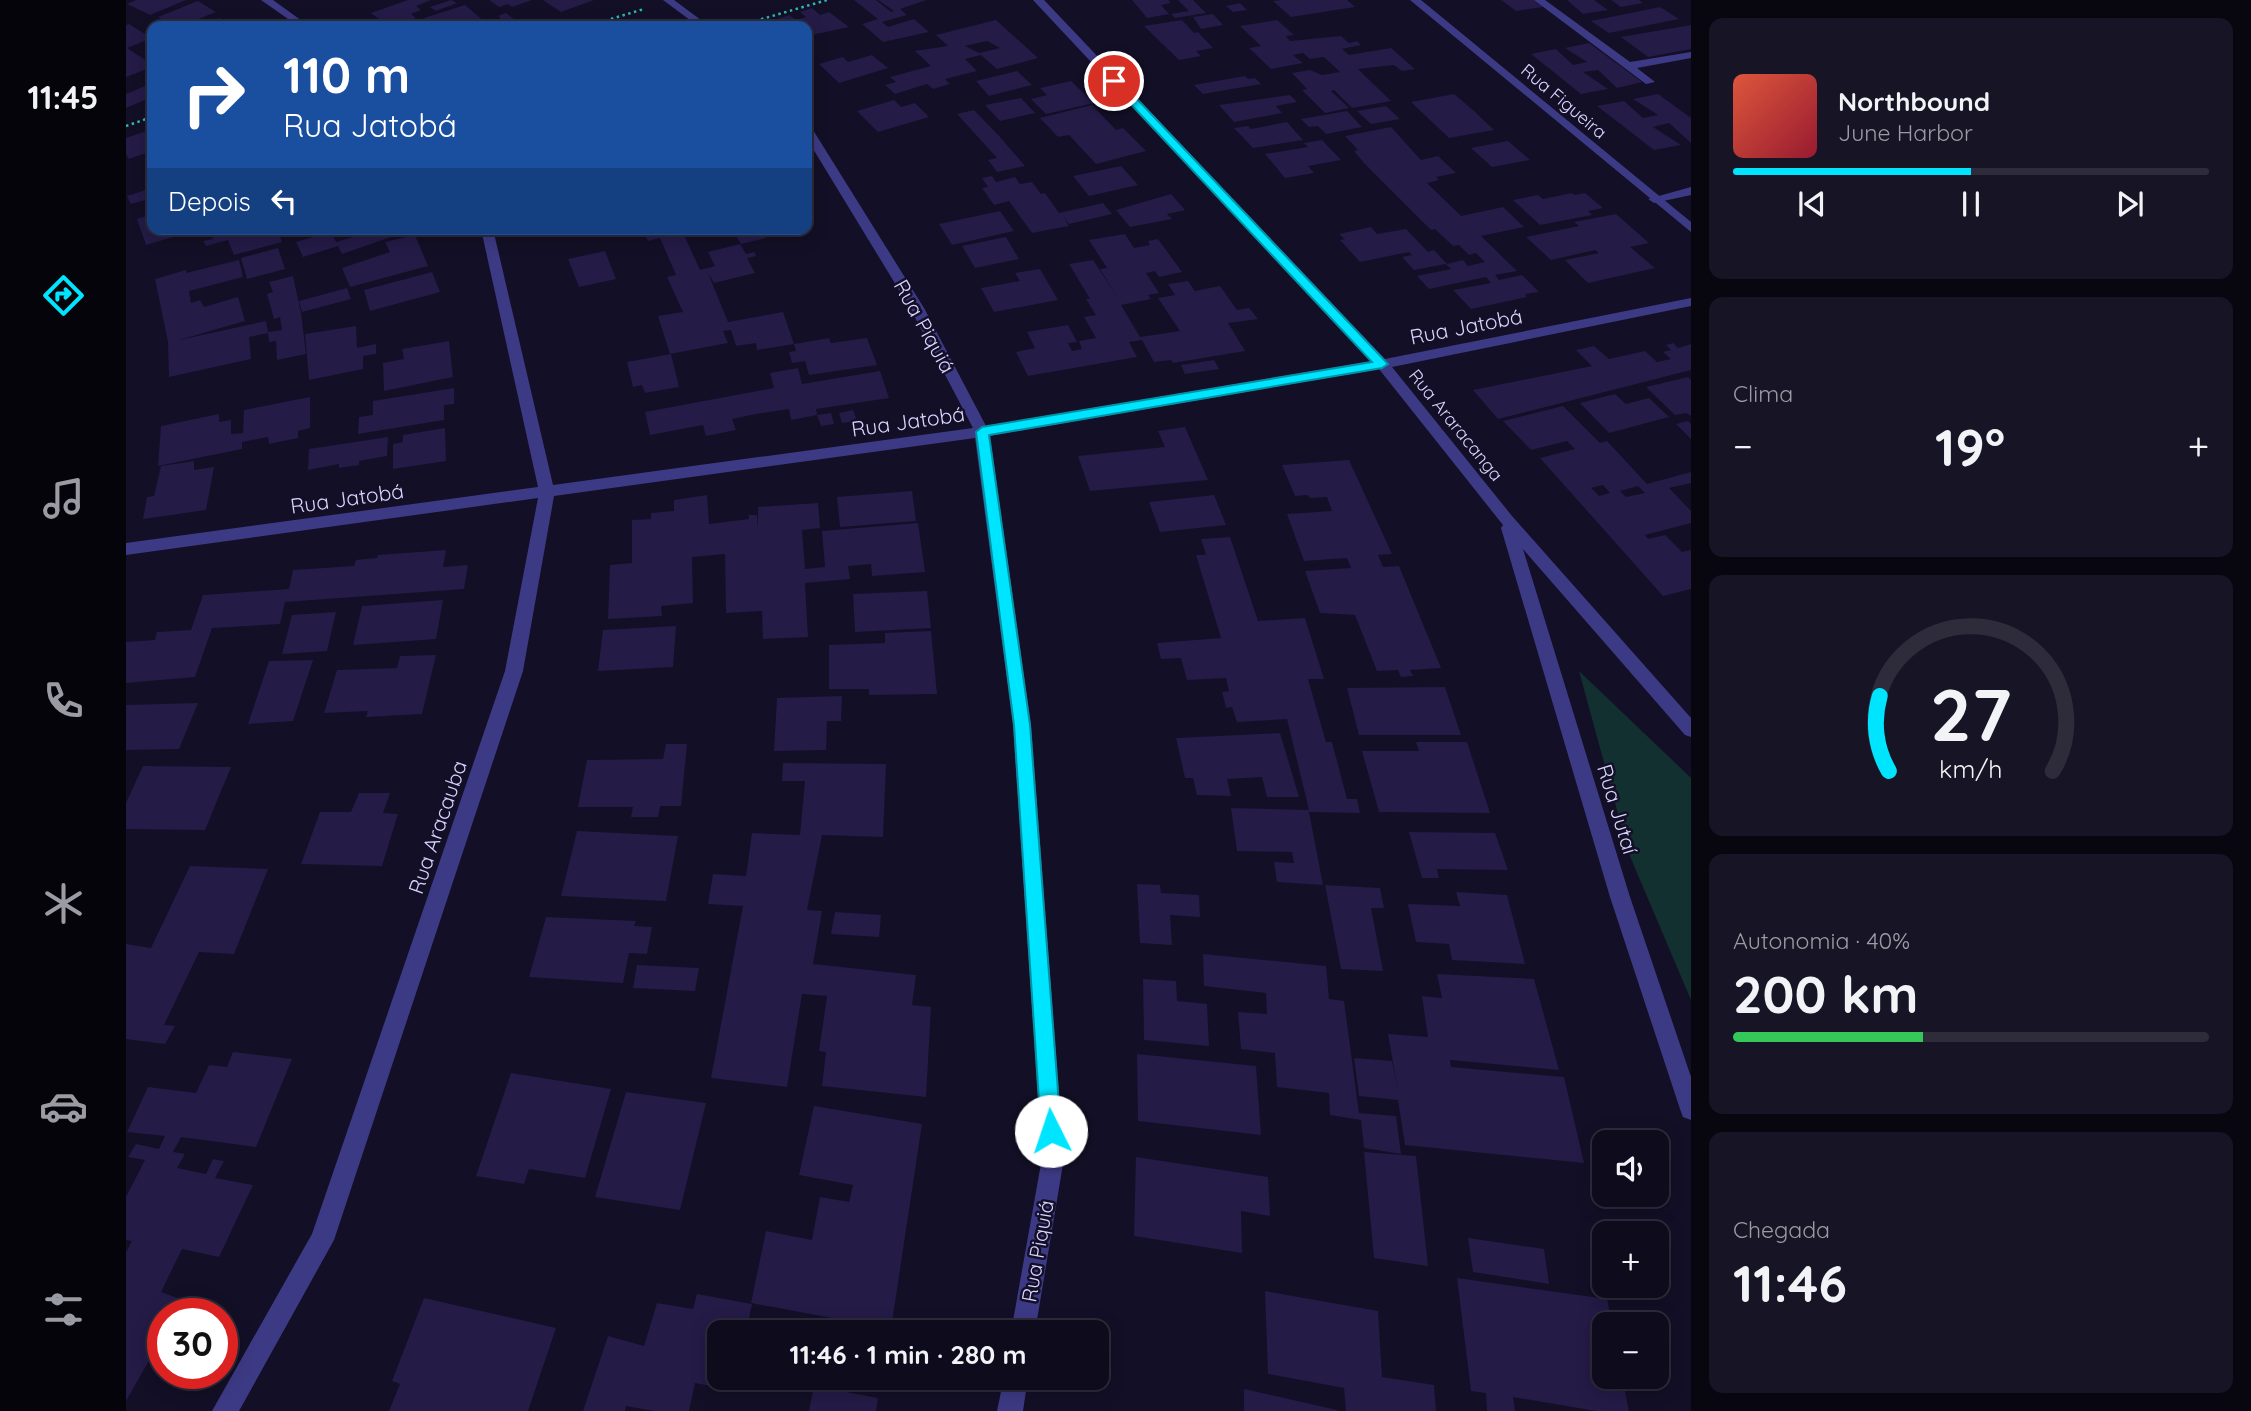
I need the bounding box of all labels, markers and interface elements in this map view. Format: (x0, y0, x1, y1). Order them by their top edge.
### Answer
text: 110 m (283, 44, 410, 105)
icon: right (168, 49, 259, 140)
pin (1084, 51, 1144, 111)
street label: Rua Figueira (1516, 58, 1612, 144)
icon: arrive (1095, 62, 1133, 100)
text: 11:45 (28, 77, 98, 117)
text: Northbound (1838, 85, 1990, 118)
text: Rua Jatobá (283, 105, 457, 145)
text: June Harbor (1838, 118, 1973, 147)
icon: left (265, 182, 303, 220)
text: Depois (168, 185, 251, 218)
icon: previous (1793, 185, 1831, 223)
icon: pause (1952, 185, 1990, 223)
icon: next (2111, 185, 2149, 223)
icon: directions (39, 271, 88, 320)
street label: Rua Piquiá (889, 275, 961, 377)
street label: Rua Jatobá (1407, 302, 1525, 350)
street label: Rua Araracanga (1404, 364, 1508, 486)
text: Clima (1733, 379, 1793, 408)
street label: Rua Jatobá (850, 400, 966, 442)
text: 19° (1935, 414, 2005, 479)
text: − (1733, 422, 1753, 470)
text: + (2188, 422, 2209, 470)
icon: music (39, 474, 88, 523)
street label: Rua Jatobá (289, 477, 405, 519)
text: 27 (1930, 669, 2012, 760)
icon: phone (39, 676, 88, 725)
text: km/h (1939, 753, 2003, 784)
street label: Rua Aracauba (402, 757, 472, 897)
street label: Rua Jutaí (1592, 761, 1644, 858)
icon: climate (39, 879, 88, 928)
text: Autonomia · 40% (1733, 926, 1910, 955)
text: 200 km (1733, 961, 1919, 1026)
icon: car (39, 1082, 88, 1131)
position arrow (1014, 1094, 1088, 1168)
map controls (1592, 1130, 1669, 1389)
button: sound (1592, 1130, 1669, 1207)
street label: Rua Piquiá (1015, 1198, 1059, 1304)
text: Chegada (1733, 1215, 1830, 1244)
button: + (1592, 1221, 1669, 1298)
text: 11:46 (1733, 1250, 1847, 1315)
icon: filters (39, 1285, 88, 1334)
speed limit sign: 30 (147, 1298, 238, 1389)
button: − (1592, 1312, 1669, 1389)
text: 11:46 · 1 min · 280 m (790, 1338, 1026, 1371)

